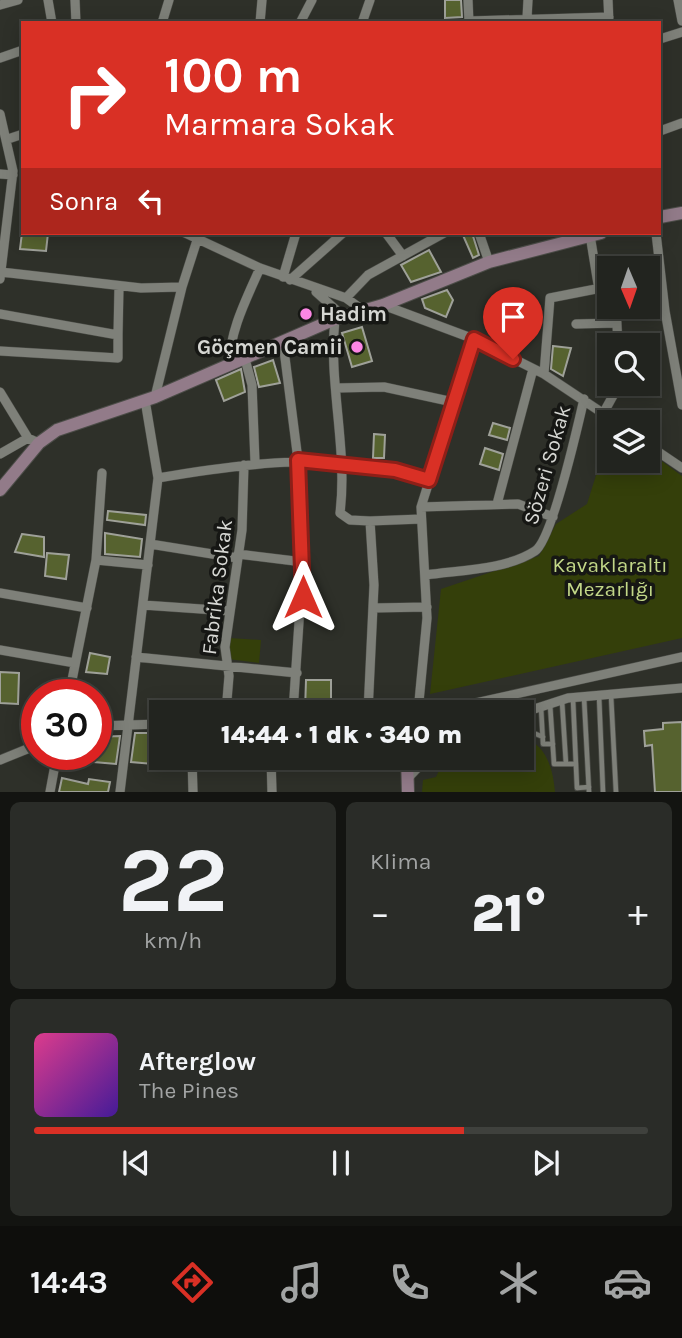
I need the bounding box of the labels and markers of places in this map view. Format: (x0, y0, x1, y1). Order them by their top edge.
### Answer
pin (483, 287, 543, 359)
place label: Hadim (320, 302, 387, 326)
marker: Hadim (298, 306, 314, 322)
place label: Göçmen Camii (197, 335, 343, 359)
marker: Göçmen Camii (349, 339, 365, 355)

